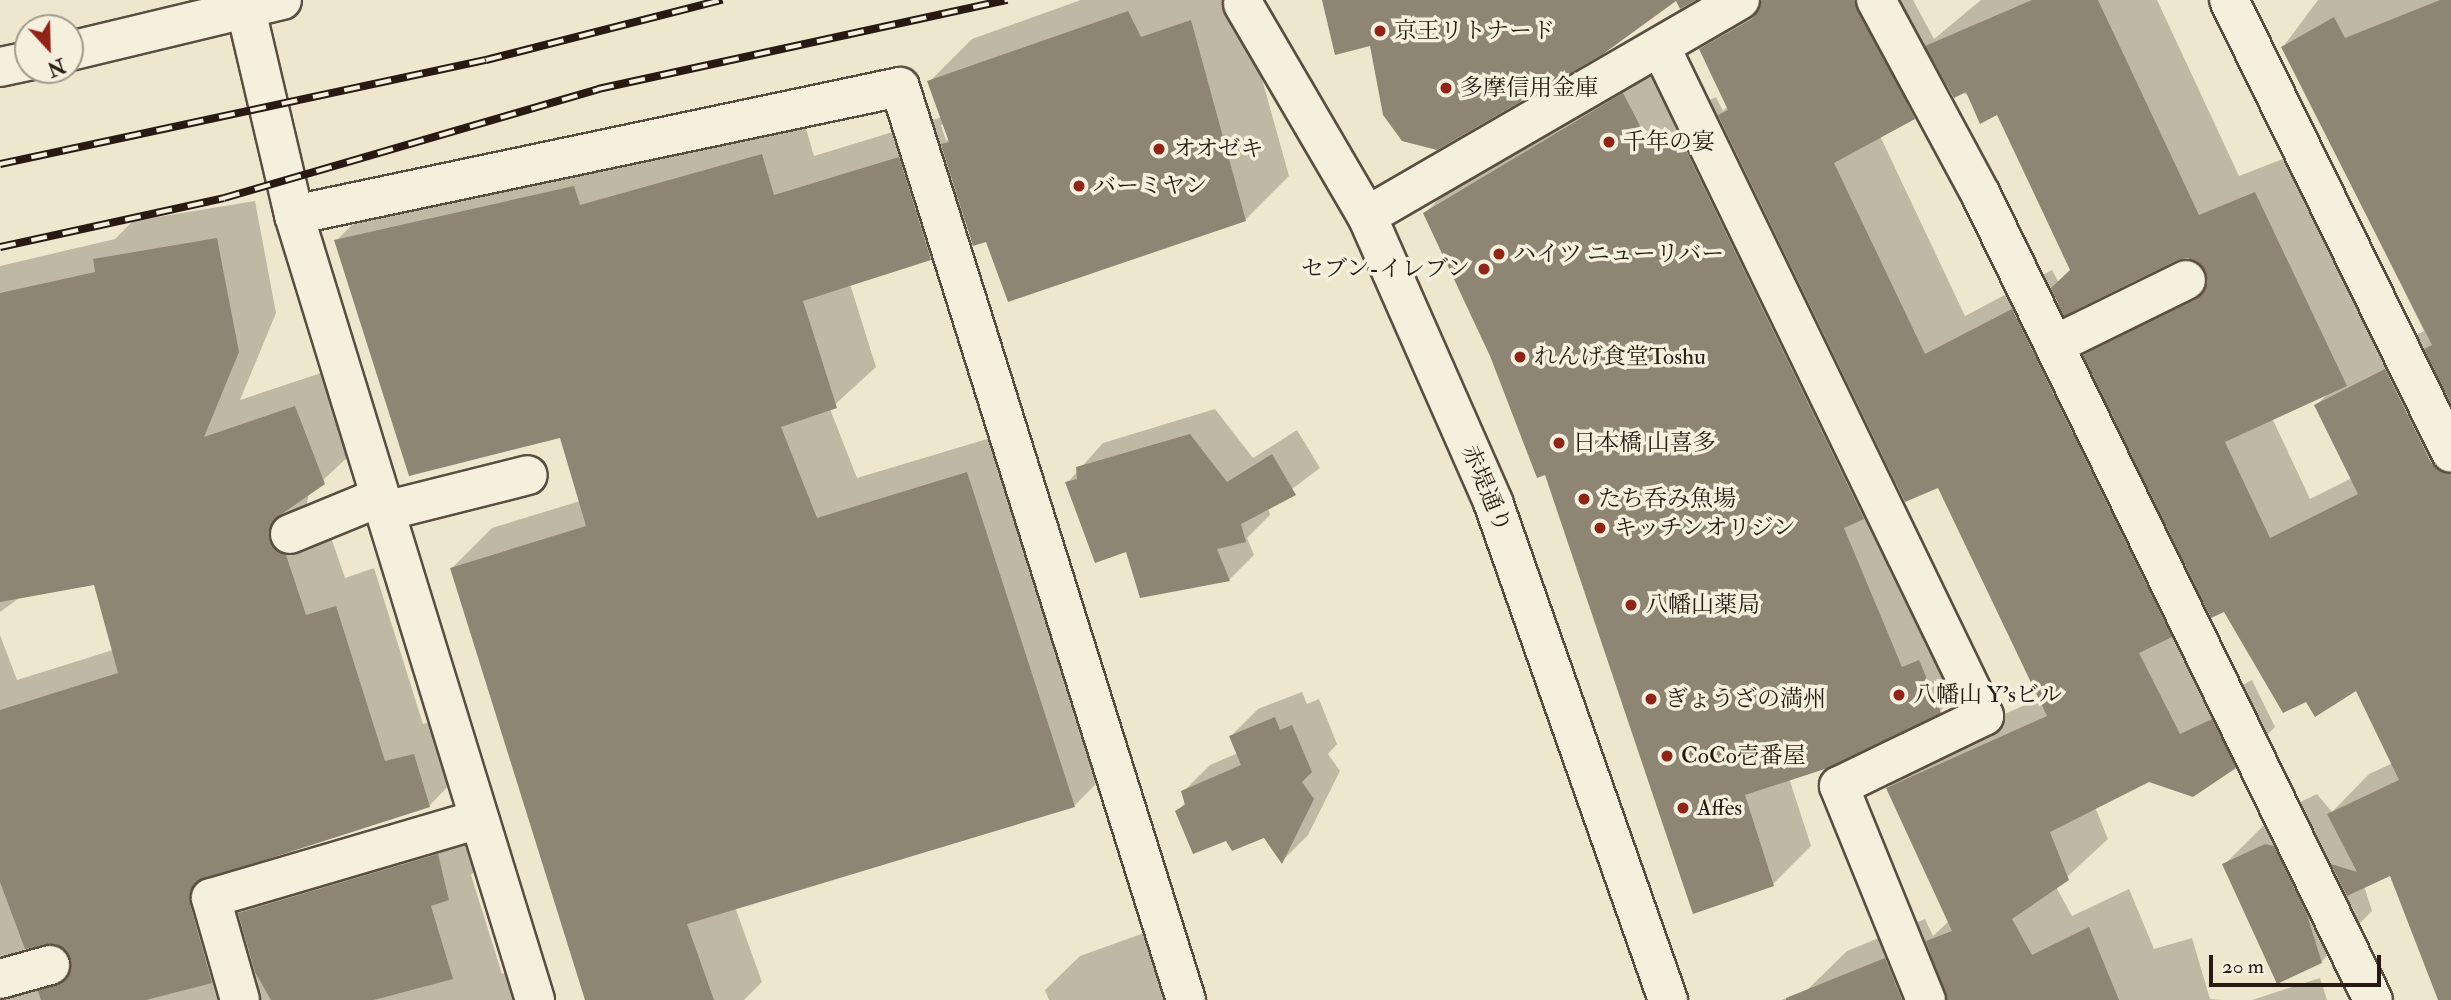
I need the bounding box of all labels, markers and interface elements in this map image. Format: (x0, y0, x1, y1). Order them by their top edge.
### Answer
north arrow (14, 14, 84, 84)
place label: 京王リトナード (1394, 17, 1555, 45)
marker: 京王リトナード (1372, 23, 1388, 39)
text: N (44, 52, 69, 81)
place label: 多摩信用金庫 (1460, 74, 1598, 102)
marker: 多摩信用金庫 (1438, 80, 1454, 96)
place label: 千年の宴 (1623, 128, 1715, 156)
marker: 千年の宴 (1601, 134, 1617, 150)
place label: オオゼキ (1173, 135, 1265, 163)
marker: オオゼキ (1151, 141, 1167, 157)
place label: バーミヤン (1093, 172, 1208, 200)
marker: バーミヤン (1071, 178, 1087, 194)
place label: ハイツ ニューリバー (1513, 240, 1725, 268)
marker: ハイツ ニューリバー (1491, 246, 1507, 262)
place label: セブン-イレブン (1299, 255, 1470, 283)
marker: セブン-イレブン (1476, 261, 1492, 277)
place label: れんげ食堂Toshu (1534, 343, 1706, 371)
marker: れんげ食堂Toshu (1512, 349, 1528, 365)
place label: 日本橋 山喜多 (1573, 429, 1716, 457)
marker: 日本橋 山喜多 (1551, 435, 1567, 451)
street label: 赤堤通り (1455, 441, 1517, 537)
place label: たち呑み魚場 (1598, 485, 1736, 513)
marker: たち呑み魚場 (1576, 491, 1592, 507)
place label: キッチンオリジン (1614, 514, 1798, 542)
marker: キッチンオリジン (1592, 520, 1608, 536)
place label: 八幡山薬局 (1645, 591, 1760, 619)
marker: 八幡山薬局 (1623, 597, 1639, 613)
place label: 八幡山 Y'sビル (1913, 681, 2062, 709)
place label: ぎょうざの満州 (1665, 685, 1826, 713)
marker: 八幡山 Y'sビル (1891, 687, 1907, 703)
marker: ぎょうざの満州 (1643, 691, 1659, 707)
place label: CoCo壱番屋 (1681, 742, 1806, 770)
marker: CoCo壱番屋 (1659, 748, 1675, 764)
place label: Affes (1697, 794, 1742, 822)
marker: Affes (1675, 800, 1691, 816)
scale bar (2213, 940, 2384, 984)
text: 20 m (2222, 953, 2264, 980)

